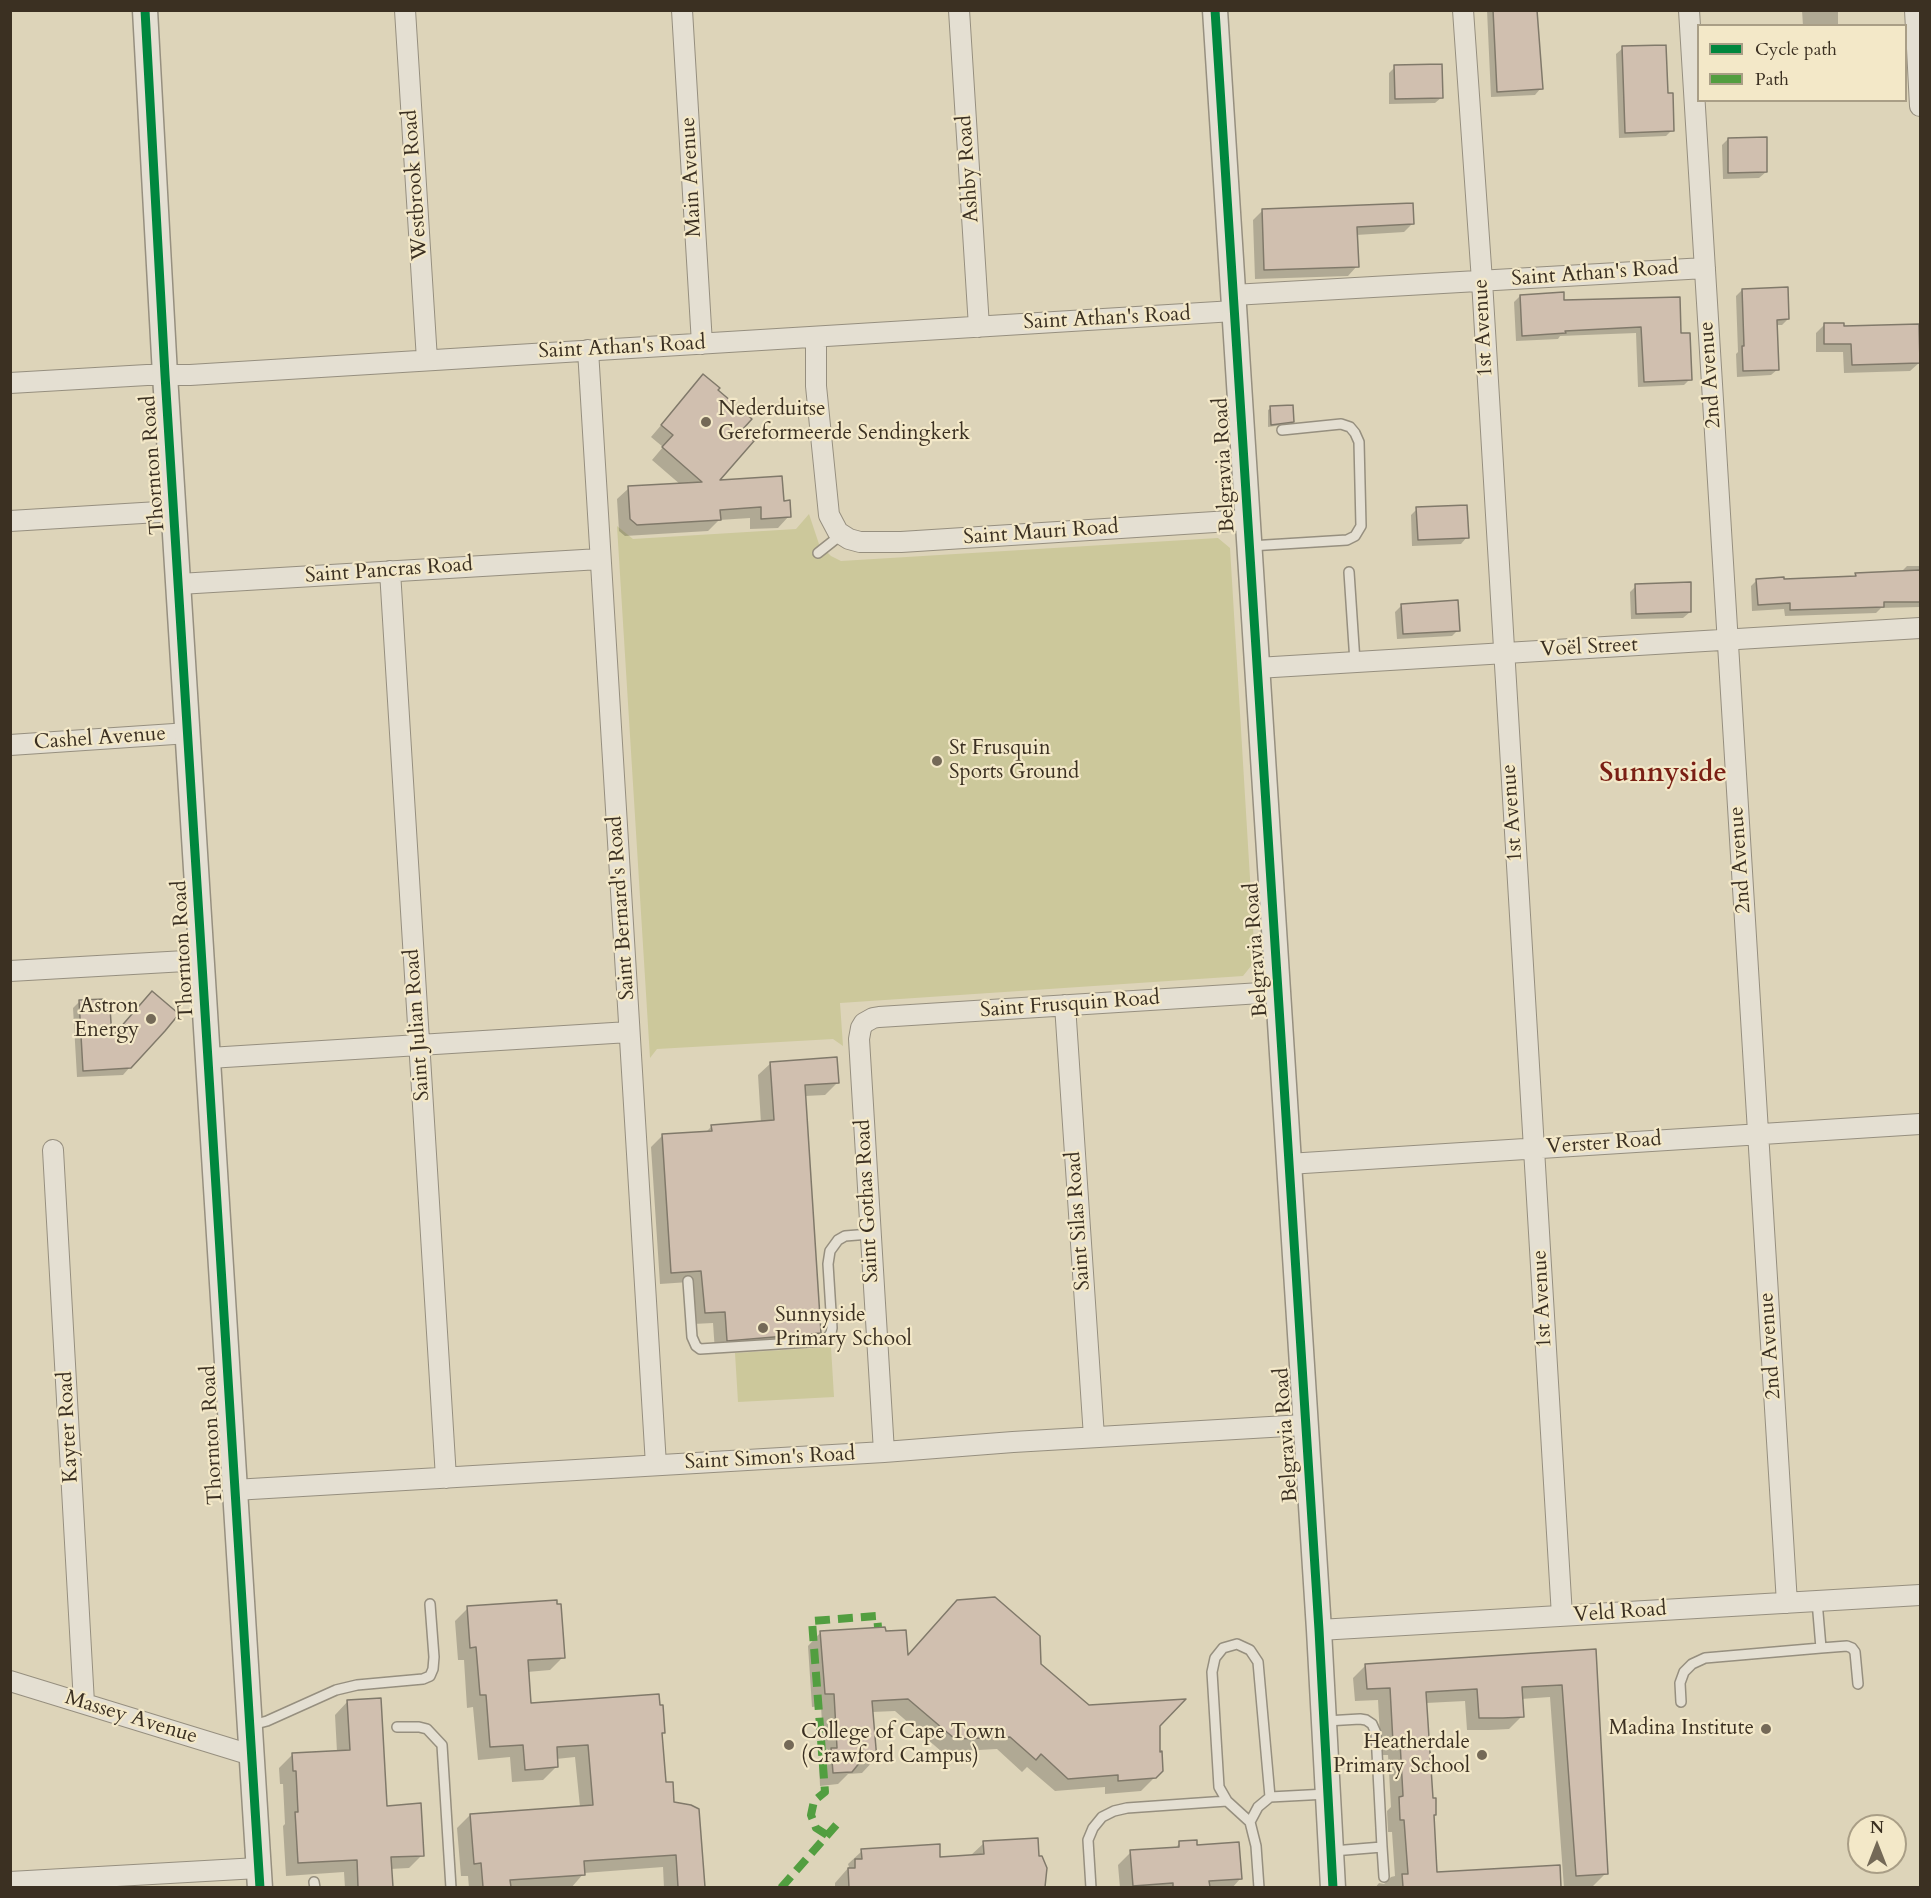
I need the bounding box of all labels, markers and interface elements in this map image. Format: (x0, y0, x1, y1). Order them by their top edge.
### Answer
legend (1697, 24, 1907, 102)
text: Cycle path (1755, 37, 1837, 62)
text: Path (1755, 67, 1789, 92)
street label: Westbrook Road (398, 109, 434, 261)
street label: Ashby Road (953, 114, 985, 224)
street label: Main Avenue (676, 116, 708, 238)
street label: Saint Athan's Road (1511, 256, 1679, 292)
street label: 1st Avenue (1469, 278, 1499, 378)
street label: Saint Athan's Road (1023, 302, 1191, 336)
street label: 2nd Avenue (1695, 320, 1727, 430)
street label: Saint Athan's Road (538, 331, 706, 365)
street label: Thornton Road (137, 394, 171, 536)
place label: Nederduitse Gereformeerde Sendingkerk (718, 397, 970, 447)
street label: Belgravia Road (1209, 397, 1241, 533)
marker: Nederduitse Gereformeerde Sendingkerk (699, 415, 713, 429)
street label: Saint Mauri Road (963, 515, 1119, 551)
street label: Saint Pancras Road (304, 553, 474, 589)
street label: Voël Street (1539, 633, 1639, 663)
street label: Cashel Avenue (33, 722, 167, 756)
place label: St Frusquin Sports Ground (949, 736, 1079, 786)
marker: St Frusquin Sports Ground (930, 754, 944, 768)
district label: Sunnyside (1599, 759, 1727, 791)
street label: 1st Avenue (1497, 763, 1529, 863)
street label: 2nd Avenue (1725, 805, 1757, 915)
street label: Saint Bernard's Road (603, 815, 641, 1001)
street label: Thornton Road (168, 880, 200, 1020)
street label: Belgravia Road (1240, 882, 1274, 1018)
street label: Saint Julian Road (400, 948, 436, 1102)
street label: Saint Frusquin Road (979, 986, 1161, 1024)
place label: Astron Energy (74, 994, 139, 1044)
marker: Astron Energy (144, 1012, 158, 1026)
street label: Saint Gothas Road (851, 1119, 885, 1283)
street label: Verster Road (1546, 1127, 1662, 1161)
street label: Saint Silas Road (1062, 1151, 1096, 1291)
street label: 1st Avenue (1528, 1249, 1558, 1349)
street label: 2nd Avenue (1755, 1291, 1787, 1401)
place label: Sunnyside Primary School (775, 1303, 912, 1353)
marker: Sunnyside Primary School (756, 1321, 770, 1335)
street label: Thornton Road (197, 1365, 229, 1505)
street label: Belgravia Road (1270, 1367, 1304, 1503)
street label: Kayter Road (54, 1371, 84, 1483)
street label: Saint Simon's Road (684, 1442, 856, 1476)
street label: Veld Road (1573, 1597, 1667, 1629)
street label: Massey Avenue (62, 1686, 200, 1750)
place label: Madina Institute (1608, 1716, 1754, 1742)
place label: College of Cape Town (Crawford Campus) (801, 1720, 1006, 1770)
marker: Madina Institute (1759, 1722, 1773, 1736)
place label: Heatherdale Primary School (1333, 1730, 1470, 1780)
marker: College of Cape Town (Crawford Campus) (782, 1738, 796, 1752)
marker: Heatherdale Primary School (1475, 1748, 1489, 1762)
north arrow (1847, 1814, 1907, 1874)
text: N (1870, 1817, 1884, 1839)

